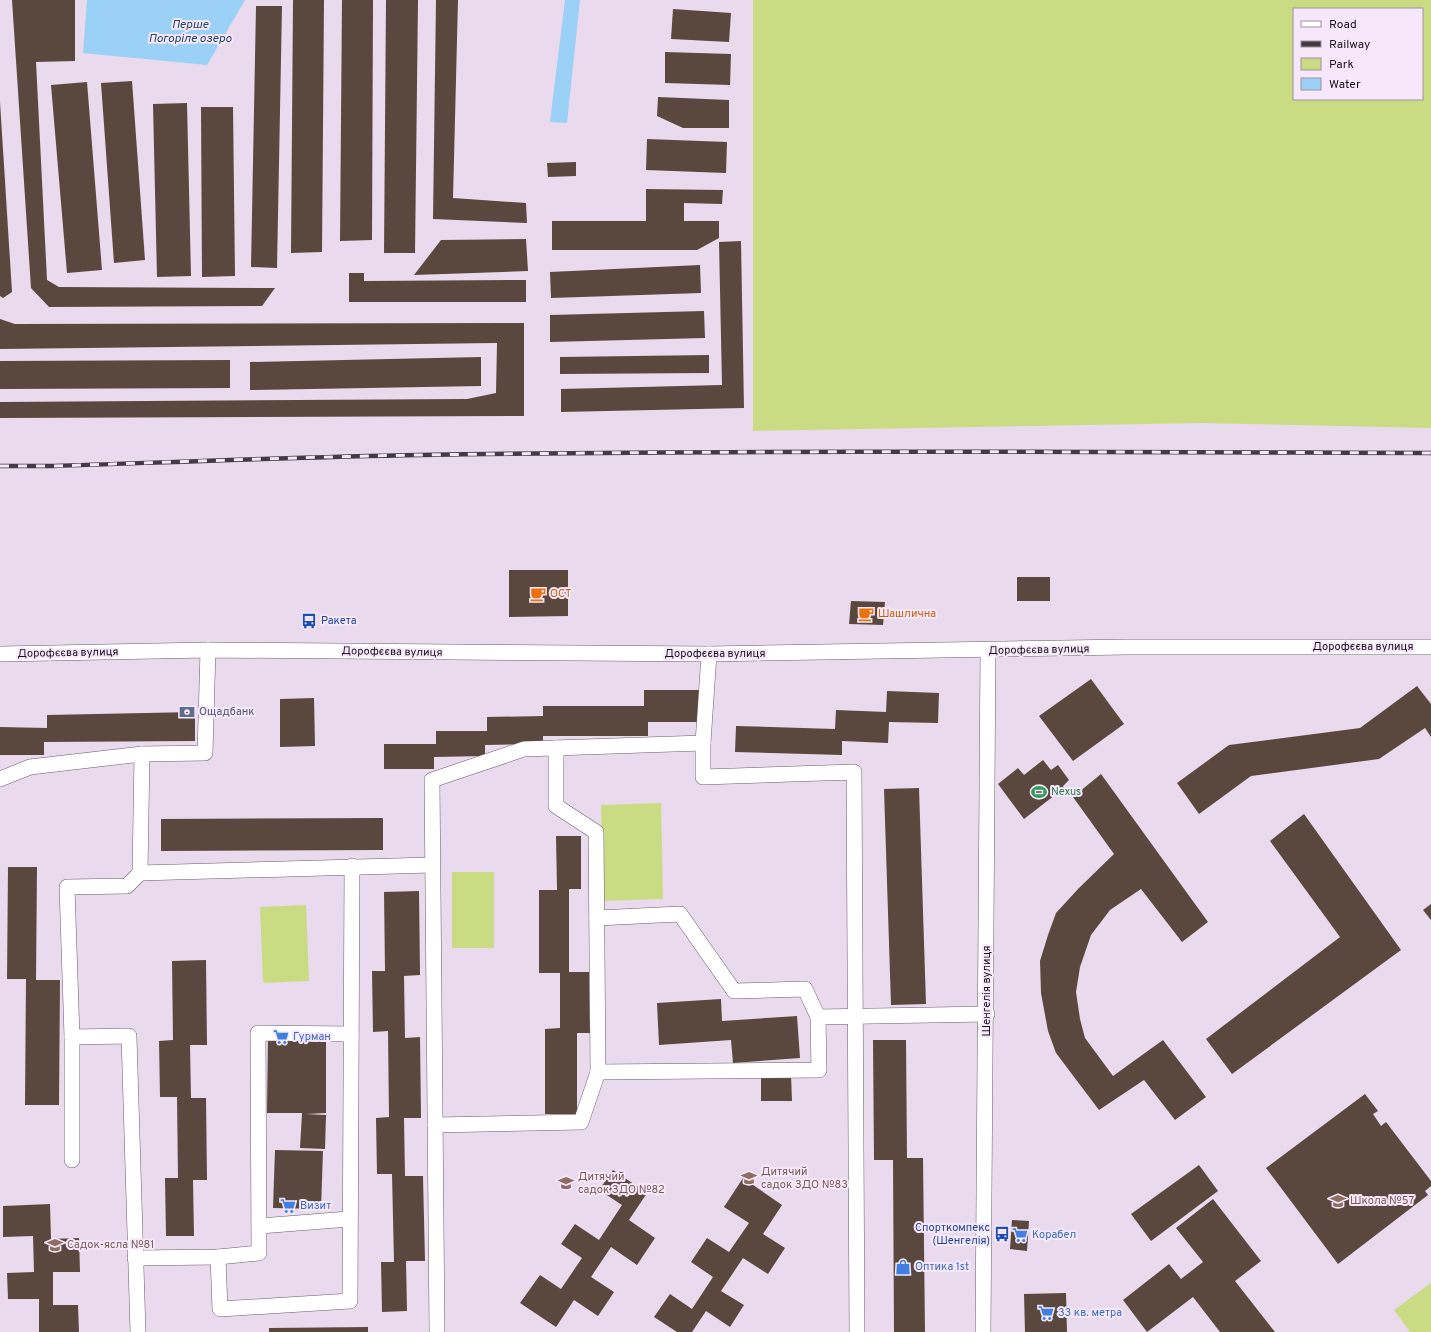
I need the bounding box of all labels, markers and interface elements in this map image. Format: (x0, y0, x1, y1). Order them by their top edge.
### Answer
legend (1293, 8, 1423, 100)
water label: Перше Погоріле озеро (148, 17, 232, 47)
text: Road (1329, 17, 1357, 33)
text: Railway (1329, 37, 1370, 53)
text: Park (1329, 57, 1354, 73)
text: Water (1329, 77, 1361, 93)
cafe icon: ОСТ (529, 585, 547, 603)
place label: ОСТ (550, 587, 571, 601)
cafe icon: Шашлична (857, 605, 875, 623)
place label: Шашлична (878, 607, 936, 621)
bus stop icon: Ракета (300, 612, 318, 630)
place label: Ракета (321, 614, 357, 628)
street label: Дорофєєва вулиця (1313, 640, 1413, 654)
street label: Дорофєєва вулиця (988, 642, 1090, 658)
street label: Дорофєєва вулиця (341, 644, 443, 660)
street label: Дорофєєва вулиця (17, 645, 119, 661)
street label: Дорофєєва вулиця (665, 647, 765, 661)
bank icon: Ощадбанк (178, 703, 196, 721)
place label: Ощадбанк (199, 705, 255, 719)
sports icon: Nexus (1030, 783, 1048, 801)
place label: Nexus (1051, 785, 1081, 799)
street label: Шенгелія вулиця (980, 946, 994, 1036)
supermarket icon: Гурман (272, 1028, 290, 1046)
place label: Гурман (293, 1030, 331, 1044)
place label: Дитячий садок ЗДО №83 (761, 1165, 848, 1192)
school or university icon: Дитячий садок ЗДО №83 (740, 1169, 758, 1187)
place label: Дитячий садок ЗДО №82 (578, 1170, 665, 1197)
school or university icon: Дитячий садок ЗДО №82 (557, 1174, 575, 1192)
school or university icon: Школа №57 (1329, 1192, 1347, 1210)
place label: Школа №57 (1350, 1194, 1415, 1208)
supermarket icon: Визит (279, 1197, 297, 1215)
place label: Визит (300, 1199, 331, 1213)
place label: Спорткомпекс (Шенгелія) (915, 1221, 990, 1248)
bus stop icon: Спорткомпекс (Шенгелія) (993, 1225, 1011, 1243)
supermarket icon: Корабел (1011, 1226, 1029, 1244)
place label: Корабел (1032, 1228, 1076, 1242)
school or university icon: Садок-ясла №81 (46, 1236, 64, 1254)
place label: Садок-ясла №81 (67, 1238, 154, 1252)
shop icon: Оптика 1st (894, 1258, 912, 1276)
place label: Оптика 1st (915, 1260, 969, 1274)
supermarket icon: 33 кв. метра (1037, 1304, 1055, 1322)
place label: 33 кв. метра (1058, 1306, 1122, 1320)

